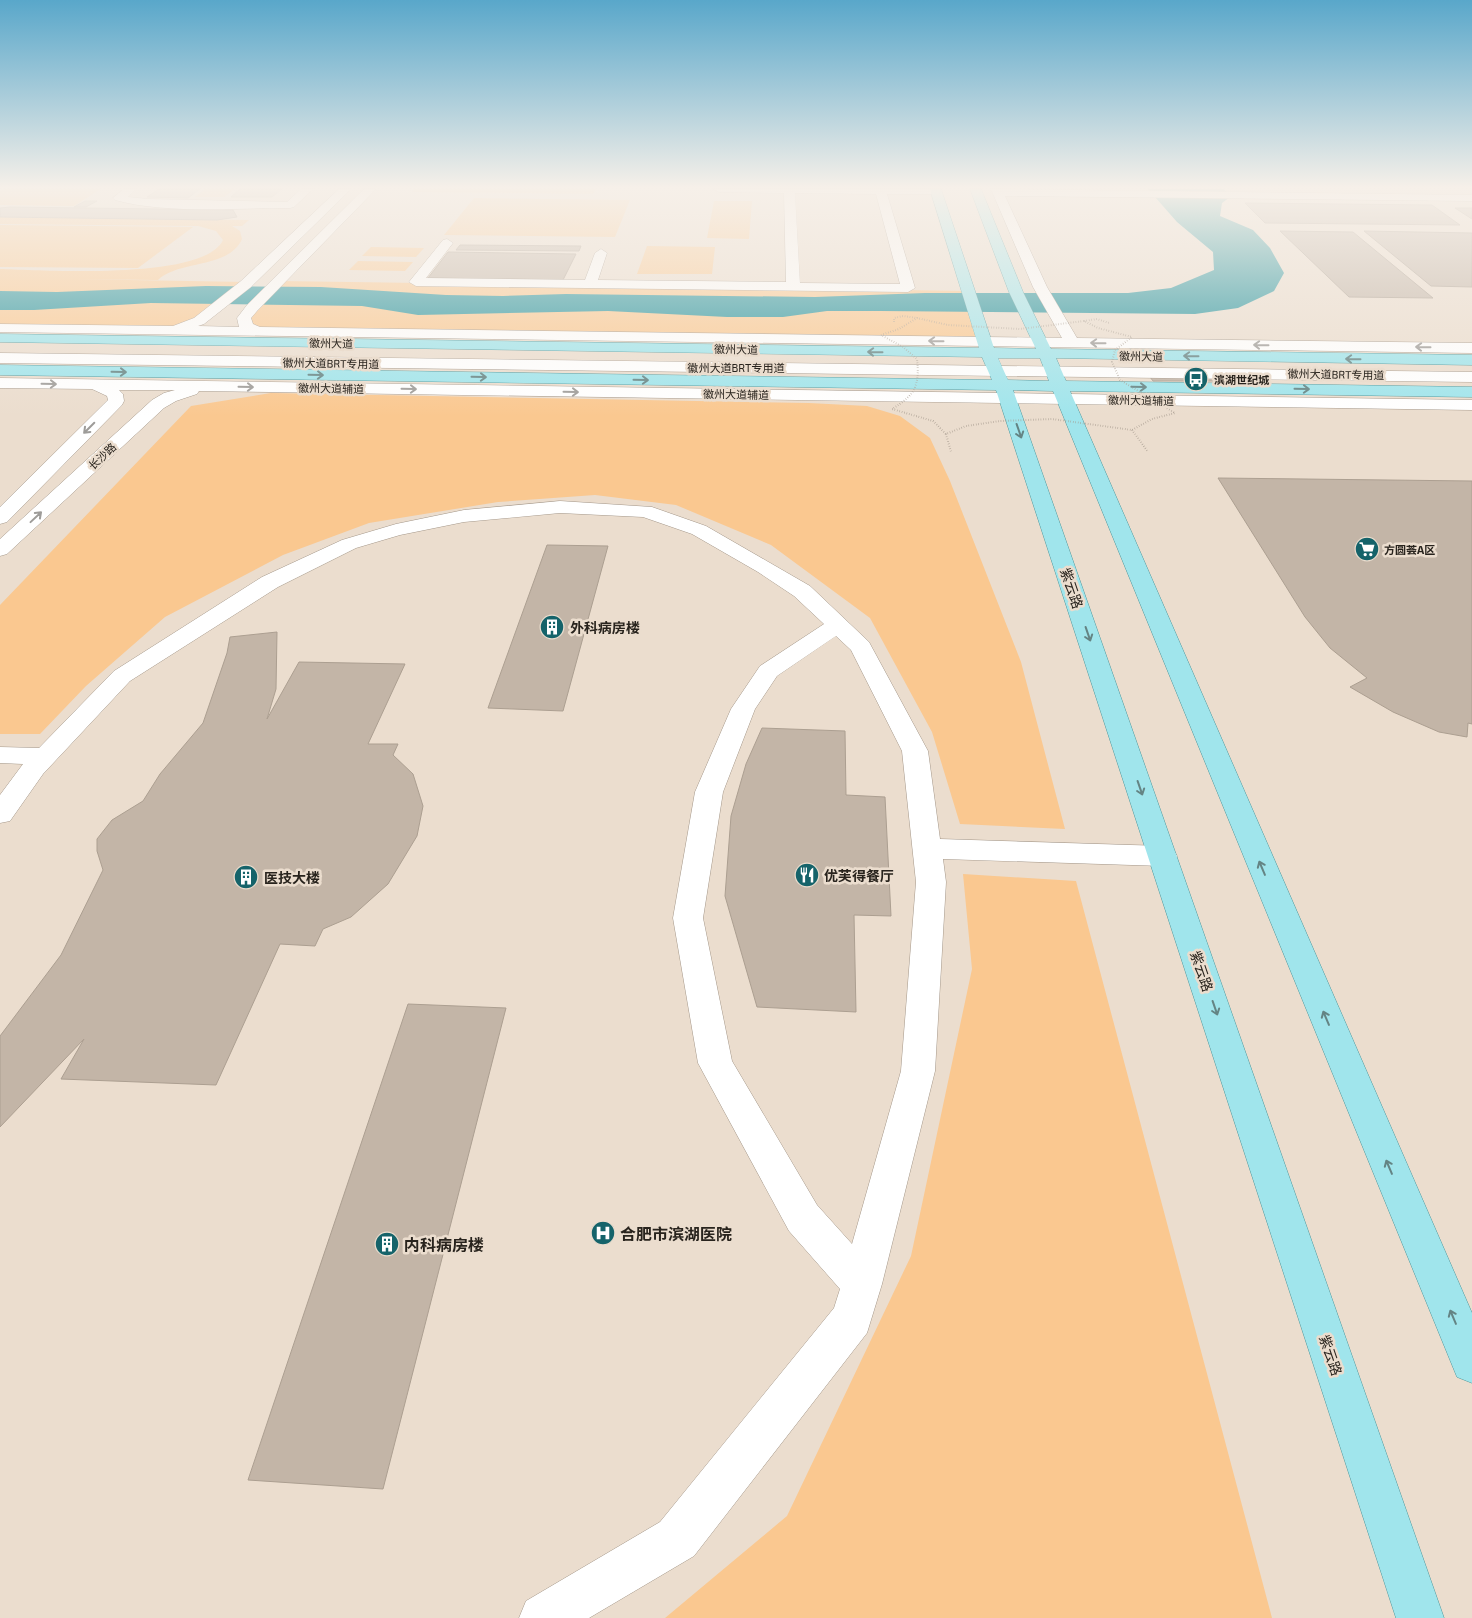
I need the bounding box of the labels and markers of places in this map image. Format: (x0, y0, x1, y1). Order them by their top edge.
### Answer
bus stop icon: 滨湖世纪城 (1183, 366, 1209, 392)
place label: 滨湖世纪城 (1214, 373, 1270, 386)
supermarket icon: 方圆荟A区 (1354, 536, 1380, 562)
place label: 方圆荟A区 (1384, 543, 1435, 556)
building icon: 外科病房楼 (539, 614, 565, 640)
place label: 外科病房楼 (570, 619, 640, 636)
restaurant icon: 优芙得餐厅 (794, 862, 820, 888)
building icon: 医技大楼 (233, 864, 259, 890)
place label: 优芙得餐厅 (824, 867, 894, 884)
place label: 医技大楼 (264, 869, 320, 886)
hospital icon: 合肥市滨湖医院 (590, 1220, 616, 1246)
place label: 合肥市滨湖医院 (620, 1224, 732, 1243)
building icon: 内科病房楼 (374, 1231, 400, 1257)
place label: 内科病房楼 (404, 1235, 484, 1254)

